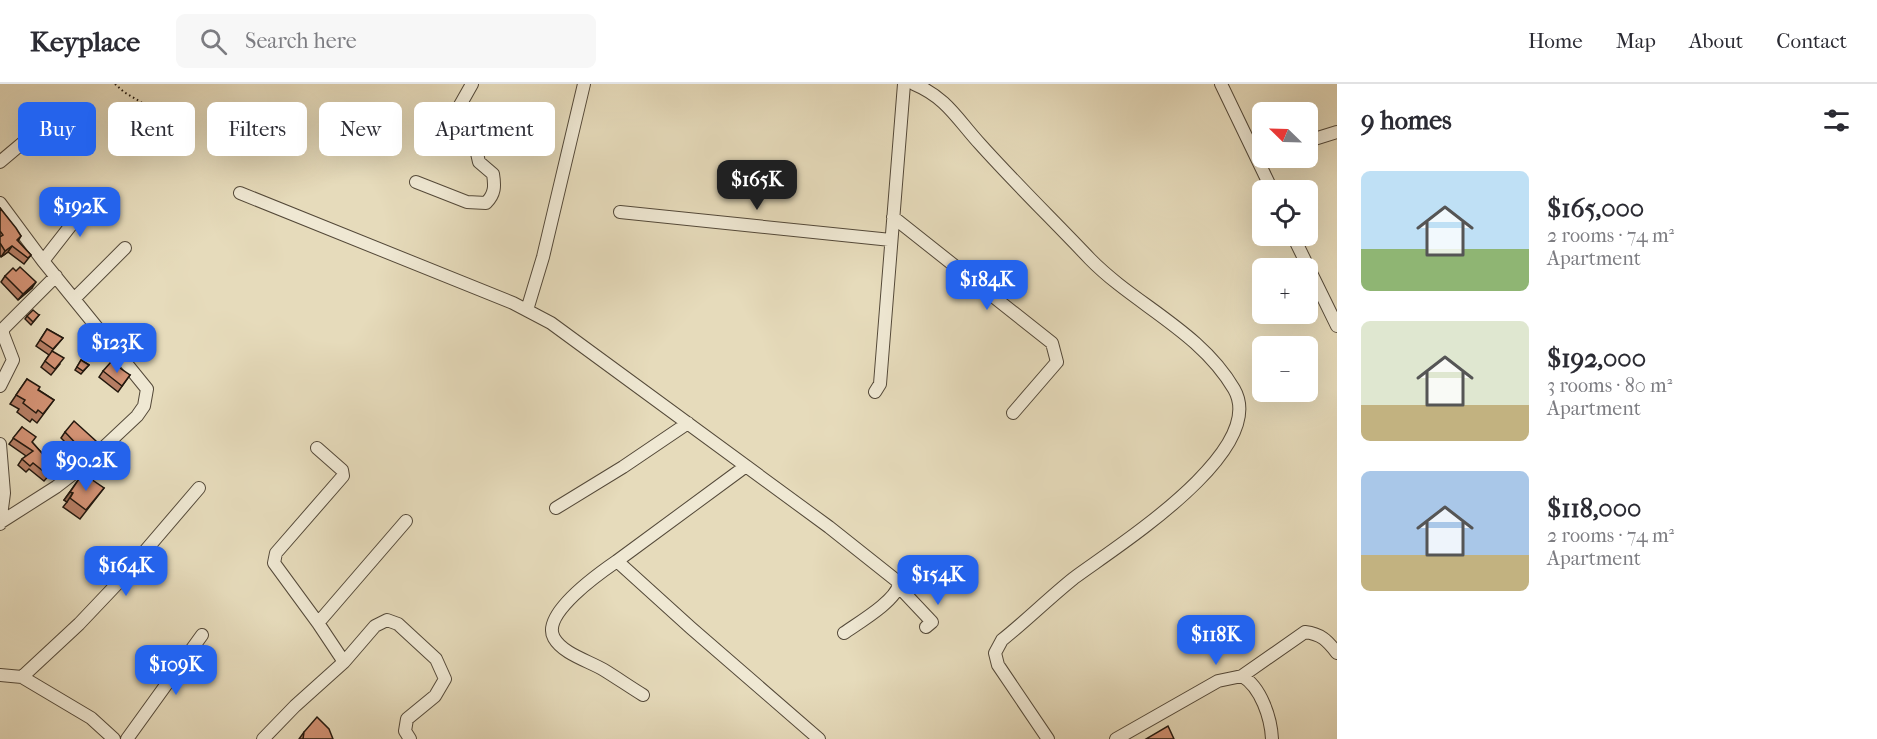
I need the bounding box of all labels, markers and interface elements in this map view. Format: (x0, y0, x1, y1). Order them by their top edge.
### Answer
search box (176, 14, 596, 68)
text: Keyplace (30, 25, 140, 58)
icon: search (197, 25, 230, 58)
text: Search here (245, 28, 357, 54)
text: Home (1528, 29, 1583, 53)
text: Map (1616, 29, 1656, 53)
text: About (1689, 29, 1743, 53)
text: Contact (1776, 29, 1847, 53)
chip: Buy (18, 102, 96, 156)
chip: Rent (108, 102, 195, 156)
chip: Filters (207, 102, 307, 156)
chip: New (319, 102, 402, 156)
chip: Apartment (414, 102, 555, 156)
north arrow (1252, 102, 1318, 168)
map controls (1252, 102, 1318, 402)
icon: filters (1820, 104, 1853, 137)
text: 9 homes (1361, 105, 1452, 136)
pin: $165K (715, 160, 799, 211)
text: $165K (731, 168, 783, 191)
button: locate (1252, 180, 1318, 246)
pin: $192K (38, 187, 122, 238)
text: $165,000 (1547, 193, 1644, 224)
text: $192K (53, 195, 107, 218)
icon: home (1409, 195, 1481, 267)
text: 2 rooms · 74 m² (1547, 224, 1674, 247)
text: Apartment (1547, 247, 1641, 270)
button: + (1252, 258, 1318, 324)
pin: $184K (945, 260, 1029, 311)
text: $184K (960, 268, 1014, 291)
pin: $123K (75, 323, 159, 374)
text: $123K (91, 331, 143, 354)
button: − (1252, 336, 1318, 402)
text: $192,000 (1547, 343, 1646, 374)
icon: home (1409, 345, 1481, 417)
text: 3 rooms · 80 m² (1547, 374, 1672, 397)
text: Apartment (1547, 397, 1641, 420)
pin: $90.2K (37, 441, 135, 492)
text: $90.2K (55, 449, 117, 472)
text: $118,000 (1547, 493, 1641, 524)
icon: home (1409, 495, 1481, 567)
text: 2 rooms · 74 m² (1547, 524, 1674, 547)
pin: $164K (84, 546, 168, 597)
text: Apartment (1547, 547, 1641, 570)
text: $164K (98, 554, 154, 577)
pin: $154K (896, 555, 980, 606)
text: $154K (911, 563, 965, 586)
pin: $118K (1174, 615, 1258, 666)
text: $118K (1191, 623, 1241, 646)
pin: $109K (134, 645, 218, 696)
text: $109K (149, 653, 203, 676)

